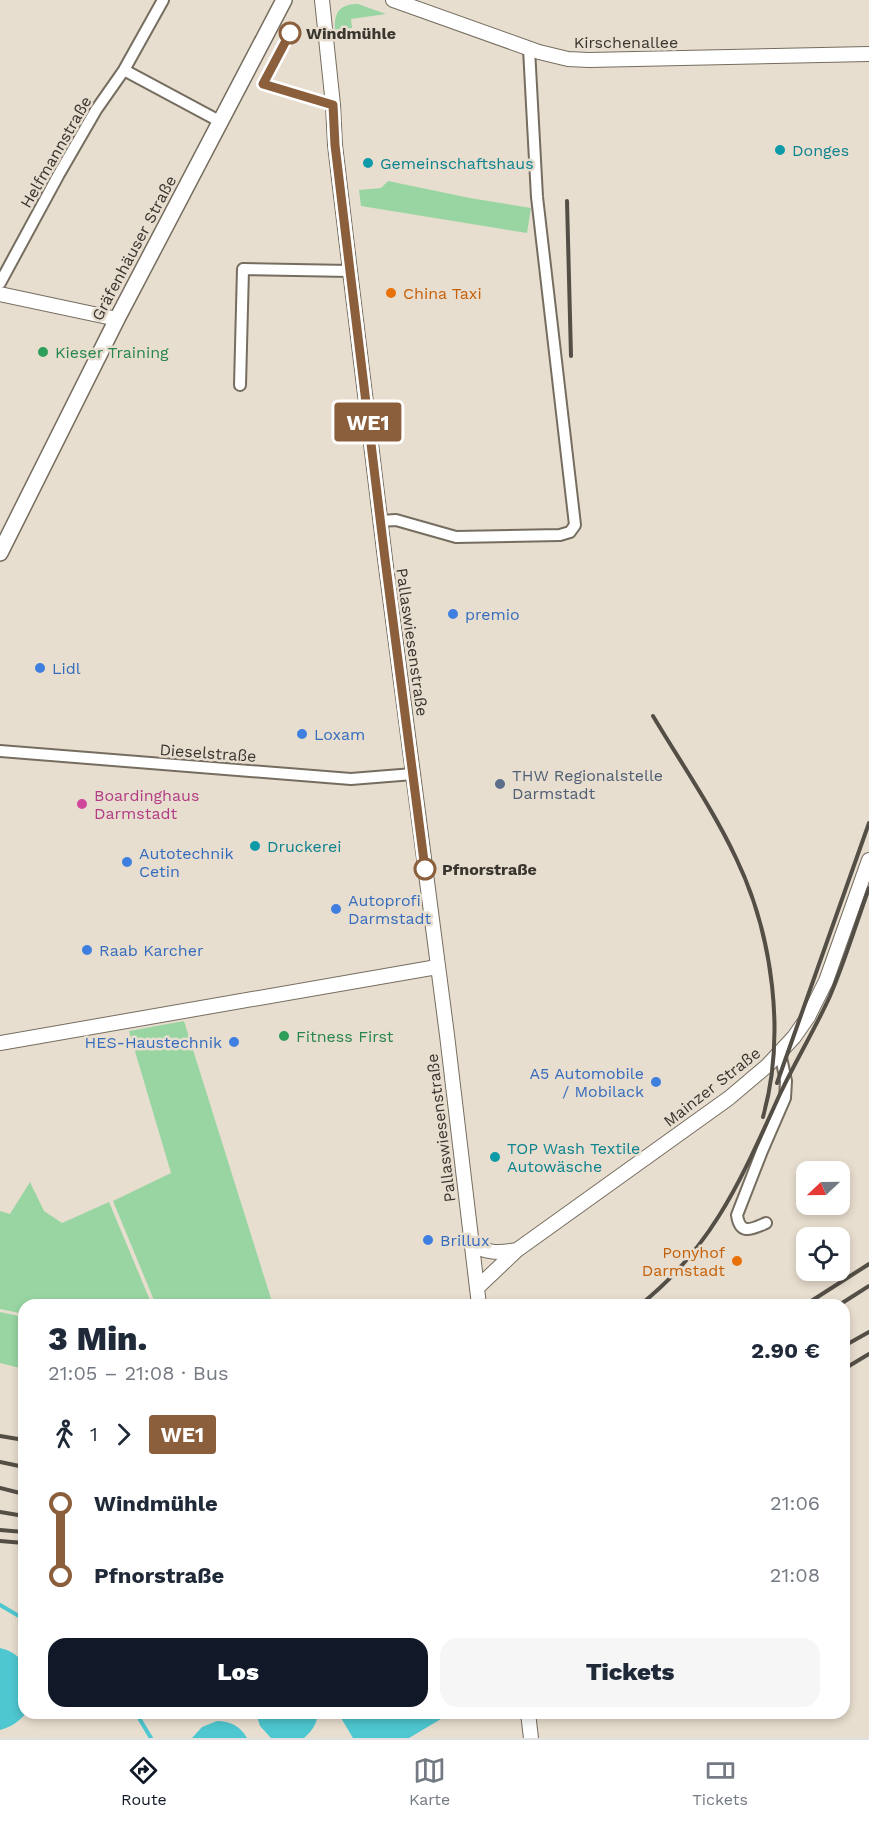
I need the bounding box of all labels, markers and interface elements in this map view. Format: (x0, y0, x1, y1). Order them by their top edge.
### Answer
marker: Windmühle (279, 22, 301, 44)
place label: Windmühle (306, 24, 396, 43)
street label: Kirschenallee (574, 33, 678, 52)
street label: Helfmannstraße (16, 93, 96, 211)
place label: Donges (792, 141, 849, 160)
marker: Donges (773, 143, 787, 157)
place label: Gemeinschaftshaus (380, 154, 534, 173)
marker: Gemeinschaftshaus (361, 156, 375, 170)
street label: Gräfenhäuser Straße (88, 172, 180, 324)
place label: China Taxi (403, 284, 482, 303)
marker: China Taxi (384, 286, 398, 300)
place label: Kieser Training (55, 343, 169, 362)
marker: Kieser Training (36, 345, 50, 359)
line badge: WE1 (334, 402, 403, 442)
text: WE1 (346, 410, 390, 435)
street label: Pallaswiesenstraße (392, 567, 432, 717)
place label: premio (465, 605, 520, 624)
marker: premio (446, 607, 460, 621)
place label: Lidl (52, 659, 81, 678)
marker: Lidl (33, 661, 47, 675)
place label: Loxam (314, 725, 365, 744)
marker: Loxam (295, 727, 309, 741)
street label: Dieselstraße (159, 740, 257, 766)
place label: THW Regionalstelle Darmstadt (512, 766, 663, 803)
marker: THW Regionalstelle Darmstadt (493, 777, 507, 791)
place label: Boardinghaus Darmstadt (94, 786, 199, 823)
marker: Boardinghaus Darmstadt (75, 797, 89, 811)
place label: Druckerei (267, 837, 342, 856)
marker: Druckerei (248, 839, 262, 853)
place label: Autotechnik Cetin (139, 844, 233, 881)
marker: Autotechnik Cetin (120, 855, 134, 869)
marker: Pfnorstraße (414, 858, 436, 880)
place label: Pfnorstraße (442, 860, 537, 879)
place label: Autoprofi Darmstadt (348, 891, 432, 928)
marker: Autoprofi Darmstadt (329, 902, 343, 916)
place label: Raab Karcher (99, 941, 204, 960)
marker: Raab Karcher (80, 943, 94, 957)
place label: Fitness First (296, 1027, 394, 1046)
marker: Fitness First (277, 1029, 291, 1043)
place label: HES-Haustechnik (85, 1033, 222, 1052)
marker: HES-Haustechnik (227, 1035, 241, 1049)
street label: Mainzer Straße (660, 1043, 764, 1131)
street label: Pallaswiesenstraße (422, 1053, 460, 1203)
place label: A5 Automobile / Mobilack (529, 1064, 644, 1101)
marker: A5 Automobile / Mobilack (649, 1075, 663, 1089)
place label: TOP Wash Textile Autowäsche (507, 1139, 640, 1176)
marker: TOP Wash Textile Autowäsche (488, 1150, 502, 1164)
north arrow (796, 1161, 850, 1215)
map controls (796, 1161, 850, 1281)
button: locate (796, 1227, 850, 1281)
place label: Brillux (440, 1231, 489, 1250)
marker: Brillux (421, 1233, 435, 1247)
place label: Ponyhof Darmstadt (642, 1243, 726, 1280)
marker: Ponyhof Darmstadt (730, 1254, 744, 1268)
text: 3 Min. (48, 1319, 147, 1358)
text: 2.90 € (751, 1338, 820, 1363)
text: 21:05 – 21:08 · Bus (48, 1361, 229, 1385)
icon: walk (48, 1418, 81, 1451)
icon: forward (107, 1418, 140, 1451)
text: 1 (90, 1422, 98, 1446)
text: WE1 (161, 1422, 204, 1447)
text: Windmühle (94, 1491, 218, 1516)
text: 21:06 (770, 1491, 820, 1515)
text: Pfnorstraße (94, 1563, 224, 1588)
text: 21:08 (770, 1563, 820, 1587)
button: Los (48, 1638, 428, 1707)
button: Tickets (440, 1638, 820, 1707)
tab: Route (121, 1754, 167, 1809)
tab: Karte (409, 1754, 450, 1809)
tab: Tickets (692, 1754, 748, 1809)

